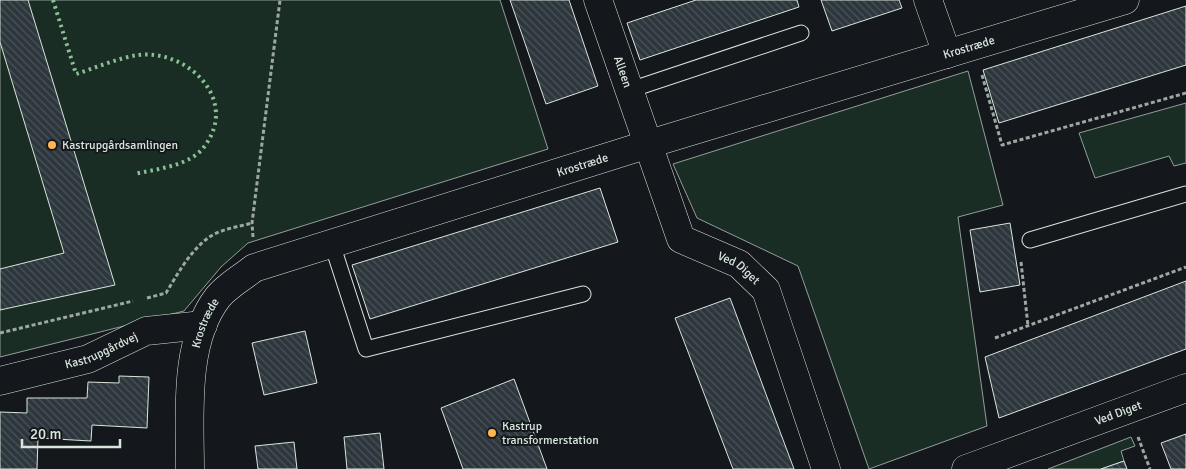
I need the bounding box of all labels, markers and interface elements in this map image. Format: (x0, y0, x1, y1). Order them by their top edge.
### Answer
street label: Krostræde (941, 32, 996, 62)
street label: Alleen (610, 54, 635, 90)
place label: Kastrupgårdsamlingen (62, 138, 178, 153)
marker: Kastrupgårdsamlingen (46, 139, 58, 151)
street label: Krostræde (555, 150, 610, 180)
street label: Ved Diget (715, 248, 763, 288)
street label: Krostræde (188, 295, 222, 350)
street label: Kastrupgårdvej (63, 329, 140, 372)
street label: Ved Diget (1092, 398, 1144, 429)
scale bar (22, 416, 120, 448)
place label: Kastrup transformerstation (502, 419, 599, 448)
text: 20 m (30, 425, 61, 443)
marker: Kastrup transformerstation (486, 427, 498, 439)

